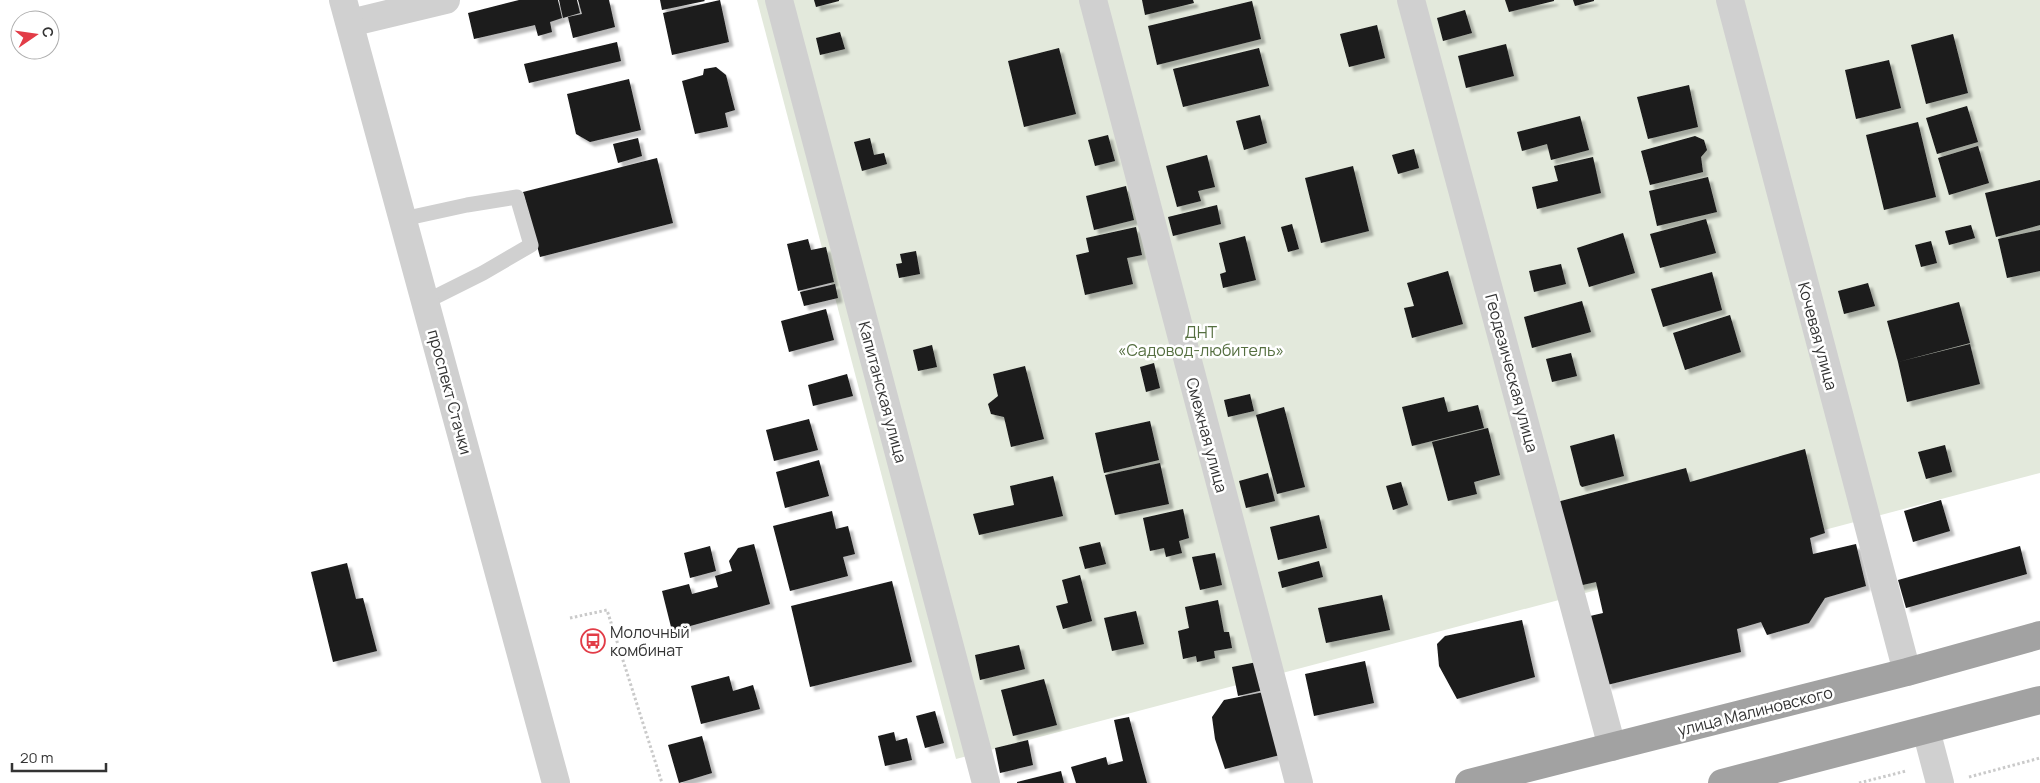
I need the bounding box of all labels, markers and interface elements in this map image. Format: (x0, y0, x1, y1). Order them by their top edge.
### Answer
north arrow (10, 10, 60, 60)
text: С (38, 25, 59, 39)
street label: Кочевая улица (1793, 280, 1843, 392)
street label: Геодезическая улица (1480, 291, 1544, 455)
street label: Капитанская улица (854, 319, 912, 465)
park label: ДНТ «Садовод-любитель» (1118, 321, 1284, 361)
street label: проспект Стачки (423, 327, 477, 457)
street label: Смежная улица (1181, 375, 1233, 495)
place label: Молочный комбинат (610, 621, 690, 661)
bus stop icon: Молочный комбинат (580, 628, 606, 654)
street label: улица Малиновского (1675, 681, 1835, 741)
scale bar (12, 740, 106, 772)
text: 20 m (20, 747, 53, 768)

